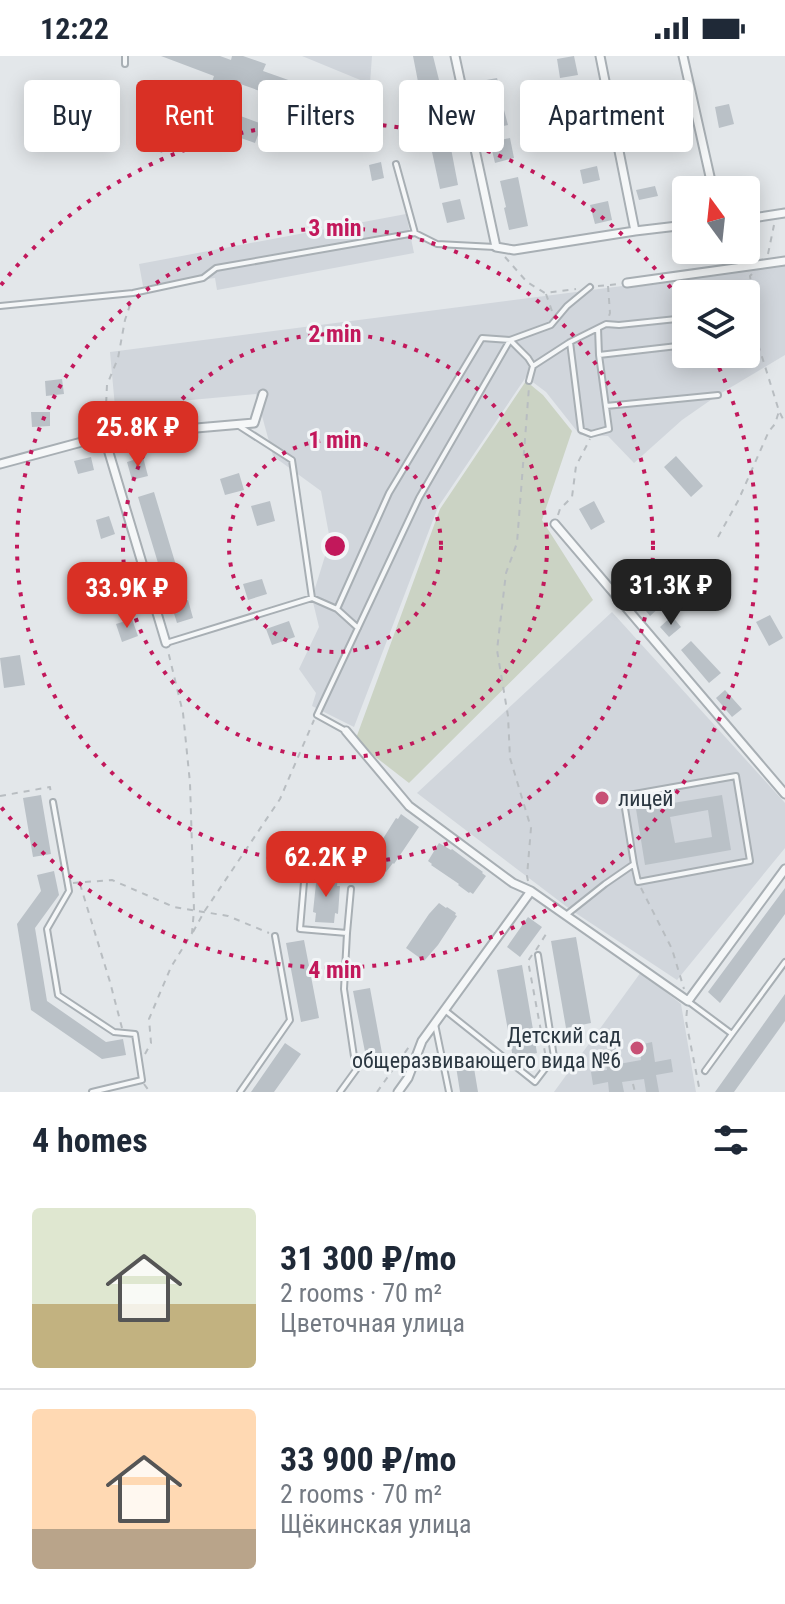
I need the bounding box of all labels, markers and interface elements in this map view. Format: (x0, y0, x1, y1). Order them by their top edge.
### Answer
text: 12:22 (40, 11, 109, 46)
chip: Buy (24, 80, 120, 152)
chip: Rent (136, 80, 242, 152)
chip: Filters (258, 80, 383, 152)
chip: New (399, 80, 504, 152)
chip: Apartment (520, 80, 693, 152)
north arrow (672, 176, 760, 264)
map controls (672, 176, 760, 368)
text: 3 min (308, 214, 362, 242)
button: layers (672, 280, 760, 368)
text: 2 min (308, 320, 362, 348)
pin: 25.8K ₽ (64, 401, 212, 469)
text: 25.8K ₽ (96, 412, 180, 442)
text: 1 min (308, 426, 362, 454)
centre of rings (321, 532, 349, 560)
pin: 31.3K ₽ (597, 559, 745, 627)
pin: 33.9K ₽ (53, 562, 201, 630)
text: 31.3K ₽ (629, 570, 713, 600)
text: 33.9K ₽ (85, 573, 169, 603)
place label: лицей (618, 786, 673, 811)
marker: лицей (593, 789, 611, 807)
pin: 62.2K ₽ (252, 831, 400, 899)
text: 62.2K ₽ (284, 842, 368, 872)
text: 4 min (308, 956, 362, 984)
place label: Детский сад общеразвивающего вида №6 (352, 1023, 621, 1073)
marker: Детский сад общеразвивающего вида №6 (628, 1039, 646, 1057)
icon: filters (709, 1118, 753, 1162)
text: 4 homes (32, 1120, 148, 1160)
text: 31 300 ₽/mo (280, 1238, 456, 1278)
icon: home (96, 1240, 192, 1336)
text: 2 rooms · 70 m² (280, 1278, 442, 1308)
text: Цветочная улица (280, 1308, 465, 1338)
text: 33 900 ₽/mo (280, 1439, 456, 1479)
icon: home (96, 1441, 192, 1537)
text: 2 rooms · 70 m² (280, 1479, 442, 1509)
text: Щёкинская улица (280, 1509, 471, 1539)

